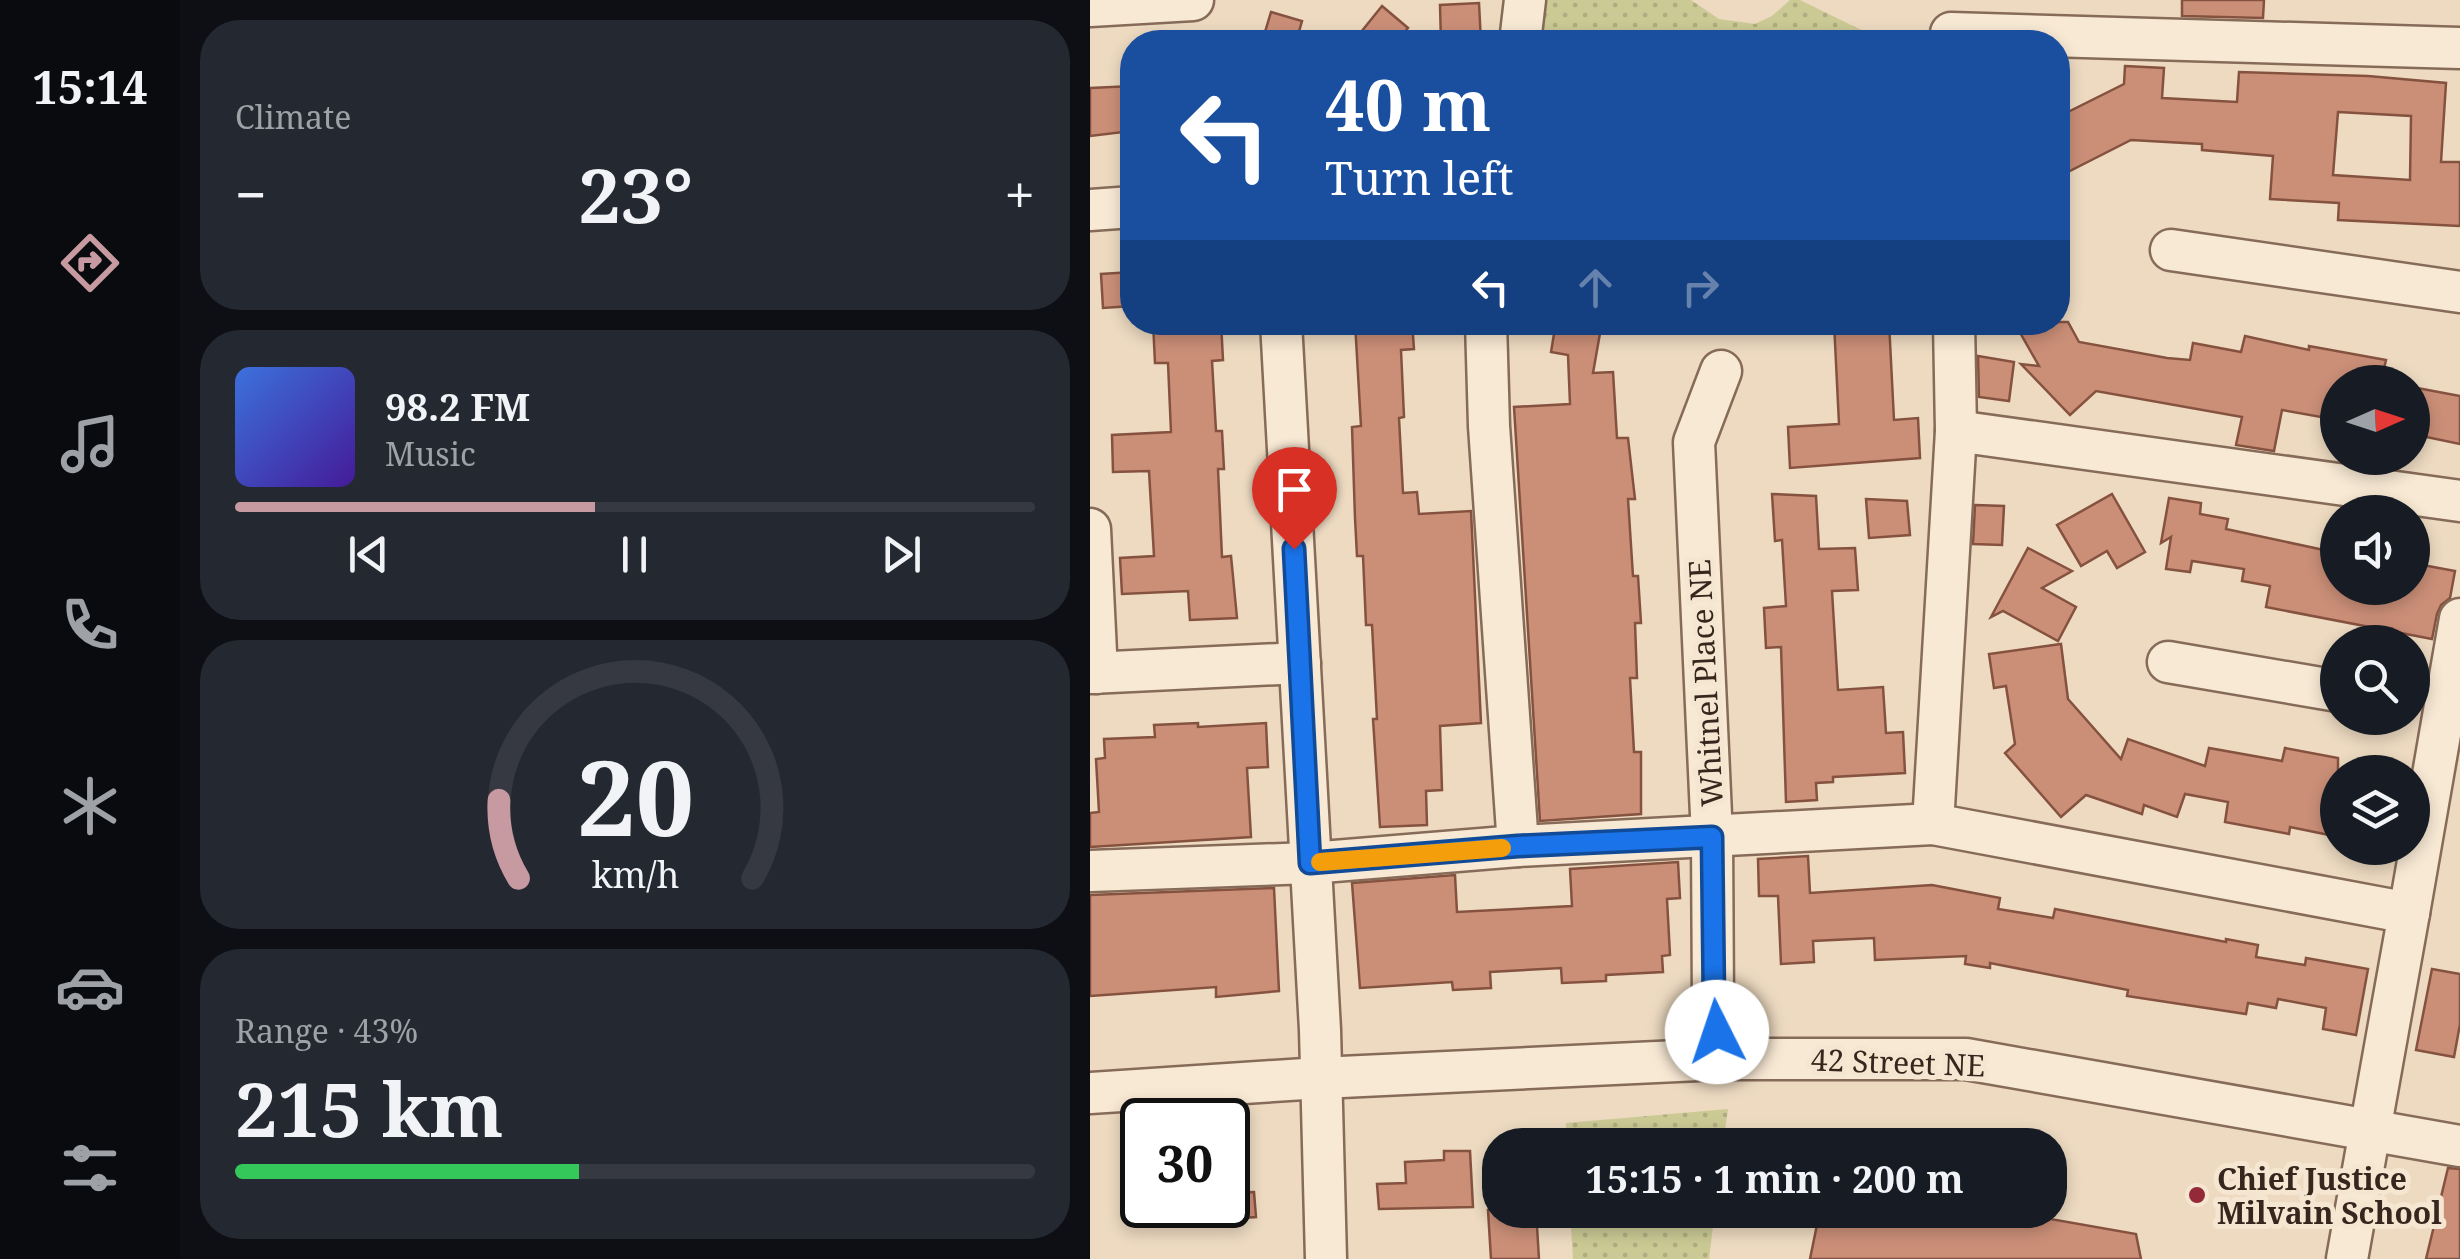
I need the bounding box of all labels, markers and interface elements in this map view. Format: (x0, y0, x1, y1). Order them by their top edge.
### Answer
text: 15:14 (32, 56, 148, 117)
text: 40 m (1325, 56, 1491, 152)
icon: left (1160, 70, 1290, 200)
text: Climate (235, 95, 351, 138)
text: 23° (578, 143, 693, 245)
text: Turn left (1325, 147, 1514, 208)
text: − (235, 156, 267, 231)
text: + (1004, 156, 1035, 231)
icon: directions (55, 228, 125, 298)
icon: left (1463, 260, 1518, 315)
icon: ahead (1568, 260, 1623, 315)
icon: right (1673, 260, 1728, 315)
north arrow (2320, 365, 2430, 475)
map controls (2320, 365, 2430, 865)
text: 98.2 FM (385, 380, 530, 432)
icon: music (55, 409, 125, 479)
text: Music (385, 432, 476, 475)
pin (1252, 447, 1337, 550)
icon: arrive (1267, 462, 1322, 517)
button: sound (2320, 495, 2430, 605)
icon: previous (341, 527, 396, 582)
icon: pause (607, 527, 662, 582)
icon: next (874, 527, 929, 582)
street label: Whitnel Place NE (1678, 558, 1732, 808)
icon: phone (55, 590, 125, 660)
button: search (2320, 625, 2430, 735)
text: 20 (576, 725, 694, 866)
button: layers (2320, 755, 2430, 865)
icon: climate (55, 771, 125, 841)
text: km/h (591, 850, 679, 898)
icon: car (55, 952, 125, 1022)
position arrow (1665, 980, 1769, 1084)
text: Range · 43% (235, 1009, 418, 1052)
street label: 42 Street NE (1810, 1038, 1986, 1086)
text: 215 km (235, 1057, 503, 1159)
speed limit sign: 30 (1120, 1098, 1250, 1228)
icon: filters (55, 1133, 125, 1203)
text: 15:15 · 1 min · 200 m (1585, 1152, 1964, 1204)
place label: Chief Justice Milvain School (2217, 1158, 2442, 1233)
marker: Chief Justice Milvain School (2186, 1184, 2208, 1206)

